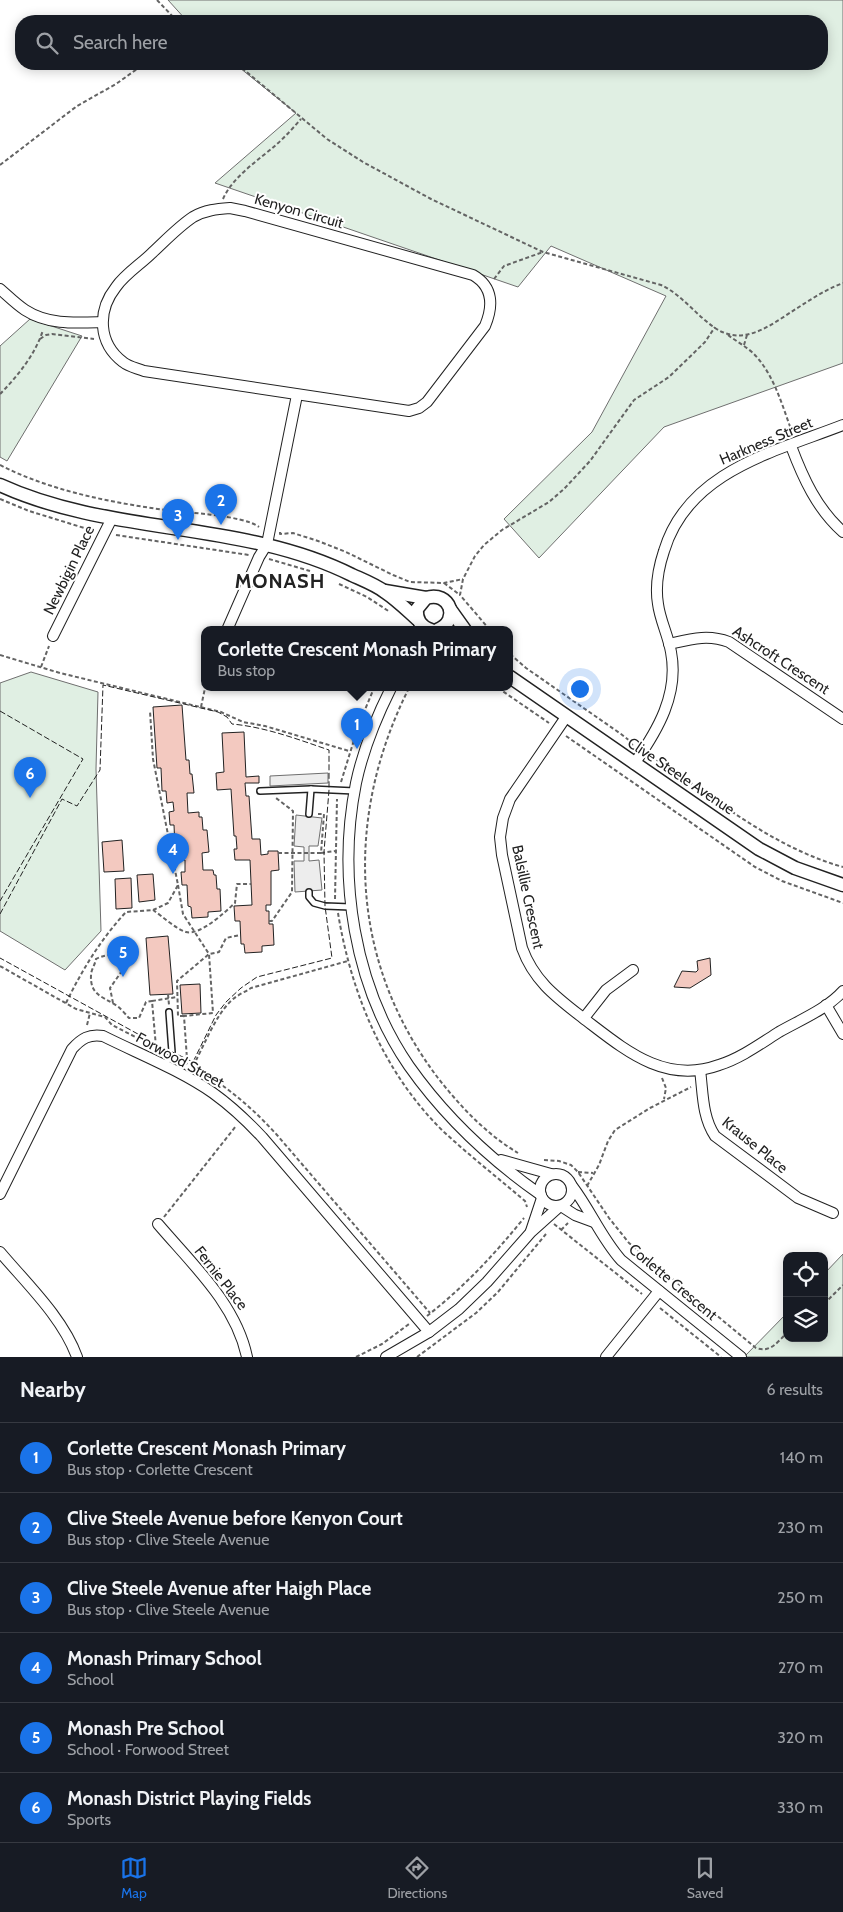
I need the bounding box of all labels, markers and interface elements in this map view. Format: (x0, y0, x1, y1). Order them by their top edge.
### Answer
search box (15, 15, 828, 70)
icon: search (33, 29, 61, 57)
text: Search here (73, 31, 167, 54)
street label: Kenyon Circuit (252, 190, 346, 232)
street label: Harkness Street (717, 413, 815, 469)
pin: 2 (205, 484, 237, 525)
pin: 3 (162, 499, 194, 540)
street label: Newbigin Place (40, 522, 98, 617)
district label: MONASH (235, 569, 325, 593)
street label: Ashcroft Crescent (729, 622, 833, 698)
popup (201, 626, 513, 691)
text: Corlette Crescent Monash Primary (218, 638, 496, 661)
text: Bus stop (218, 661, 275, 680)
your location (567, 676, 593, 702)
pin: 1 (341, 708, 373, 749)
street label: Clive Steele Avenue (624, 734, 738, 819)
pin: 6 (14, 757, 46, 798)
pin: 4 (157, 833, 189, 874)
street label: Balsillie Crescent (508, 843, 548, 951)
pin: 5 (107, 936, 139, 977)
street label: Forwood Street (133, 1028, 227, 1092)
street label: Krause Place (719, 1113, 792, 1177)
street label: Corlette Crescent (625, 1240, 721, 1324)
street label: Fernie Place (191, 1243, 252, 1314)
map controls (783, 1252, 828, 1342)
button: locate (783, 1252, 828, 1297)
button: layers (783, 1297, 828, 1342)
text: Nearby (20, 1377, 86, 1402)
text: 6 results (767, 1380, 823, 1399)
text: Corlette Crescent Monash Primary (67, 1437, 346, 1460)
text: 1 (33, 1448, 39, 1467)
text: 140 m (780, 1448, 823, 1467)
text: Bus stop · Corlette Crescent (67, 1460, 253, 1479)
text: Clive Steele Avenue before Kenyon Court (67, 1507, 403, 1530)
text: 2 (32, 1518, 40, 1537)
text: 230 m (777, 1518, 823, 1537)
text: Bus stop · Clive Steele Avenue (67, 1530, 269, 1549)
text: Clive Steele Avenue after Haigh Place (67, 1577, 371, 1600)
text: 3 (32, 1588, 40, 1607)
text: 250 m (777, 1588, 823, 1607)
text: Bus stop · Clive Steele Avenue (67, 1600, 269, 1619)
text: Monash Primary School (67, 1647, 262, 1670)
text: 4 (31, 1658, 41, 1677)
text: 270 m (778, 1658, 823, 1677)
text: School (67, 1670, 114, 1689)
text: Monash Pre School (67, 1717, 224, 1740)
text: 5 (32, 1728, 40, 1747)
text: 320 m (777, 1728, 823, 1747)
text: School · Forwood Street (67, 1740, 229, 1759)
text: Monash District Playing Fields (67, 1787, 311, 1810)
text: 6 (32, 1798, 41, 1817)
text: 330 m (777, 1798, 823, 1817)
text: Sports (67, 1810, 111, 1829)
tab: Map (120, 1854, 148, 1902)
tab: Directions (387, 1854, 447, 1902)
tab: Saved (687, 1854, 723, 1902)

